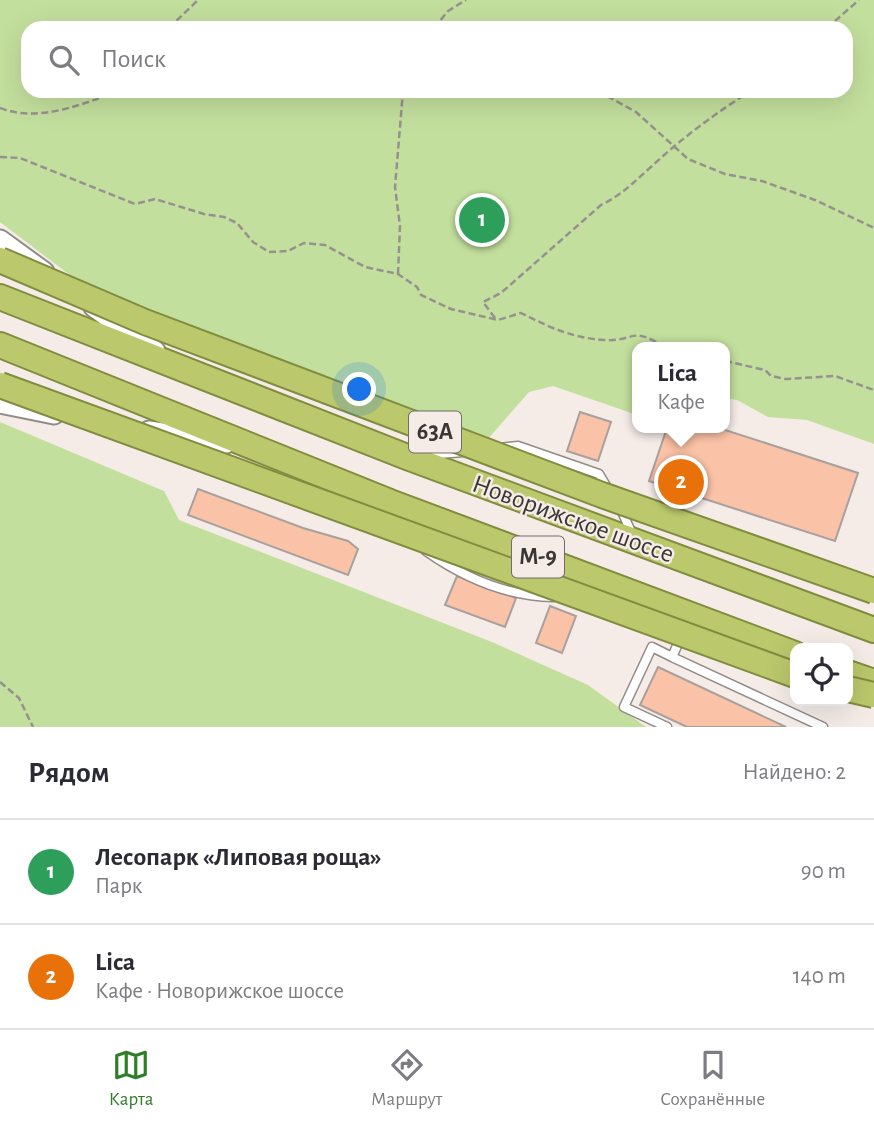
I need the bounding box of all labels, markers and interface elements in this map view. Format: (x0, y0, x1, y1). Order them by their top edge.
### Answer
search box (21, 21, 853, 98)
icon: search (45, 41, 83, 79)
text: Поиск (101, 46, 166, 72)
pin: 1 (459, 194, 505, 246)
popup (632, 342, 730, 433)
text: Lica (657, 360, 697, 386)
your location (342, 372, 376, 406)
text: Кафе (657, 391, 705, 414)
road number: 63A (409, 412, 461, 452)
pin: 2 (658, 456, 704, 508)
street label: Новорижское шоссе (469, 470, 677, 568)
road number: М-9 (512, 536, 564, 578)
map controls (790, 643, 853, 706)
button: locate (790, 643, 853, 706)
text: Рядом (28, 758, 110, 788)
text: Найдено: 2 (743, 761, 846, 784)
text: Лесопарк «Липовая роща» (95, 844, 382, 870)
text: 1 (47, 860, 55, 883)
text: 90 m (801, 860, 846, 883)
text: Парк (95, 875, 142, 898)
text: Lica (95, 949, 135, 975)
text: 2 (46, 965, 56, 988)
text: 140 m (793, 965, 846, 988)
text: Кафе · Новорижское шоссе (95, 980, 344, 1003)
tab: Карта (109, 1046, 153, 1111)
tab: Маршрут (371, 1046, 442, 1111)
tab: Сохранённые (660, 1046, 765, 1111)

